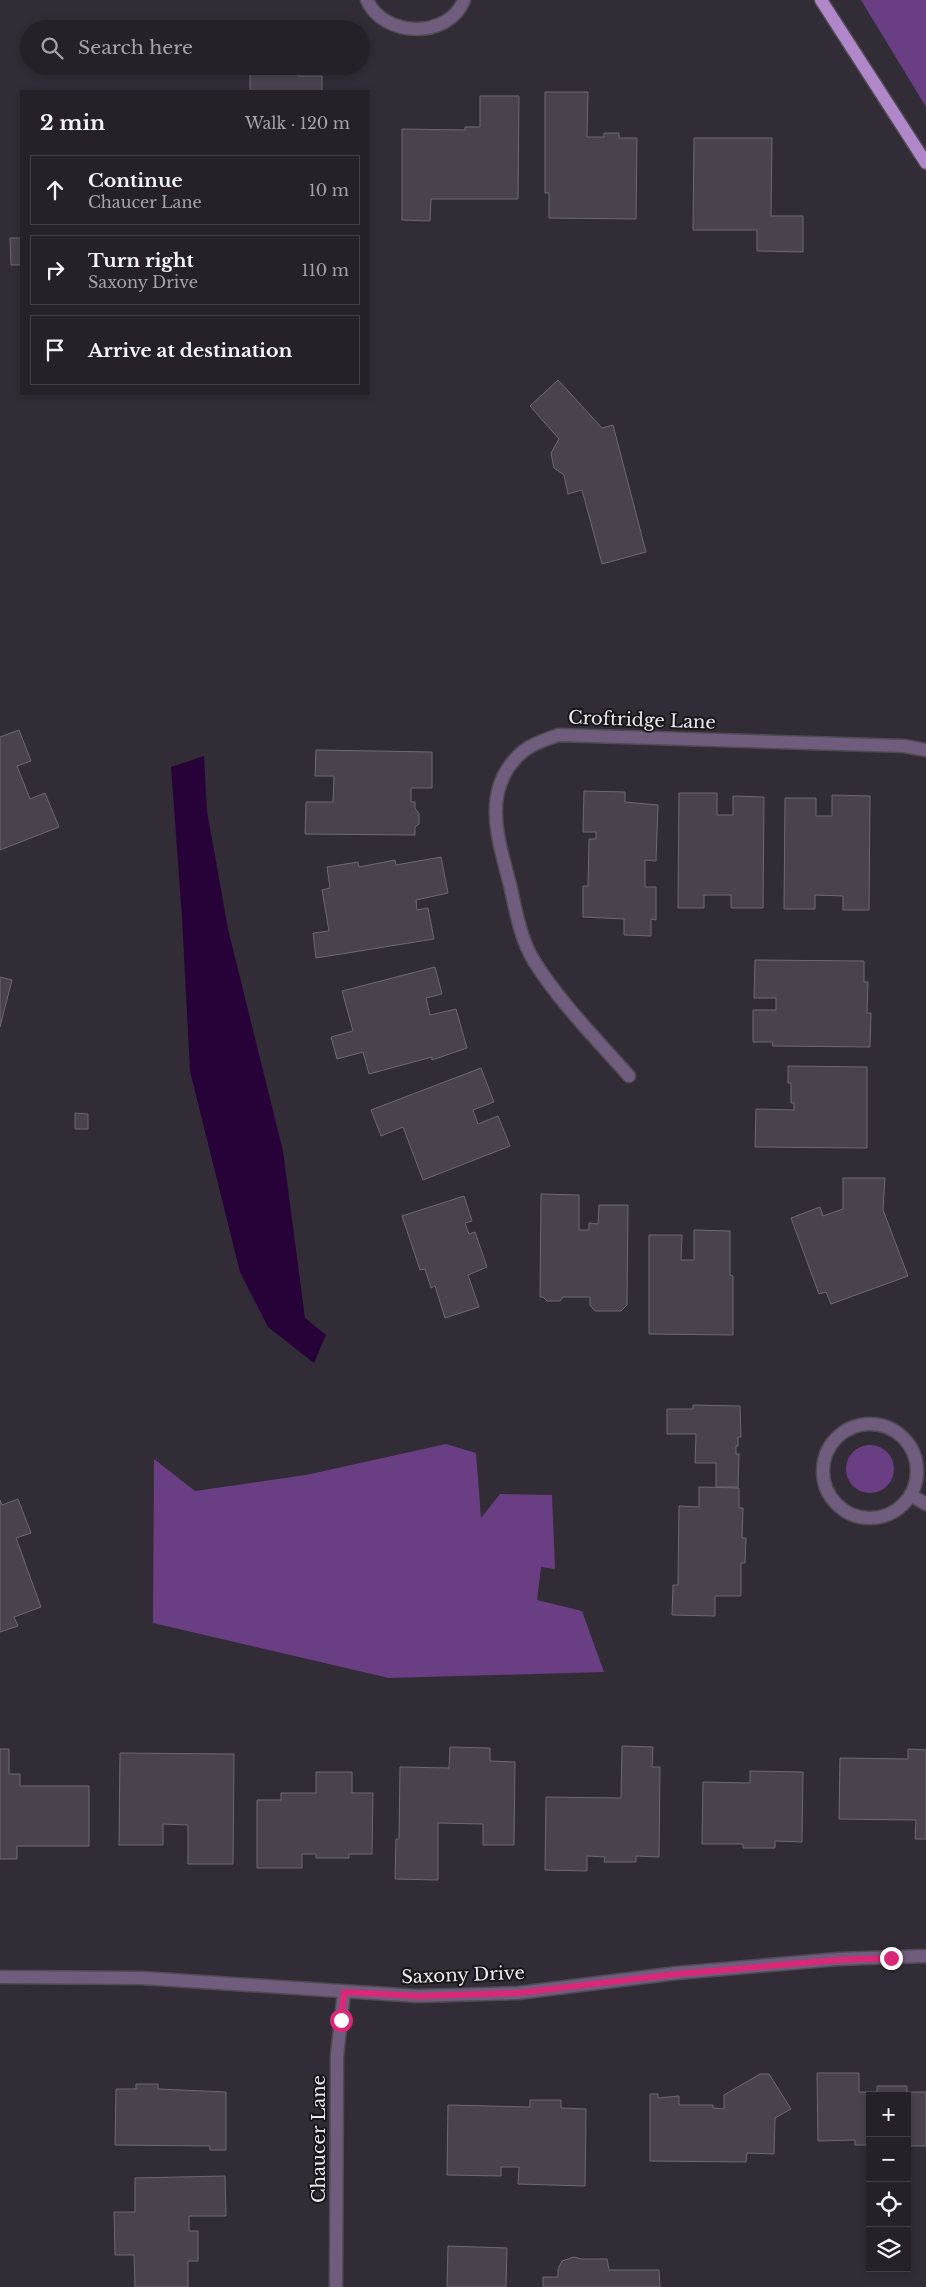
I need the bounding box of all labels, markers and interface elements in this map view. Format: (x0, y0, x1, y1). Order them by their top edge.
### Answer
search box (20, 20, 370, 75)
icon: search (38, 34, 66, 62)
text: Search here (78, 36, 193, 59)
text: 2 min (40, 110, 105, 136)
text: Walk · 120 m (245, 113, 350, 133)
text: Continue (88, 169, 183, 192)
icon: ahead (41, 176, 69, 204)
text: 10 m (309, 180, 349, 200)
text: Chaucer Lane (88, 192, 202, 212)
text: Turn right (88, 249, 194, 272)
icon: right (41, 256, 69, 284)
text: 110 m (302, 260, 349, 280)
text: Saxony Drive (88, 272, 198, 292)
icon: arrive (41, 336, 69, 364)
text: Arrive at destination (88, 339, 292, 362)
street label: Croftridge Lane (568, 706, 716, 734)
route end (880, 1947, 903, 1970)
street label: Saxony Drive (401, 1962, 525, 1988)
route start (330, 2009, 353, 2032)
street label: Chaucer Lane (308, 2075, 330, 2203)
map controls (866, 2092, 911, 2272)
button: + (866, 2092, 911, 2137)
button: − (866, 2137, 911, 2182)
button: locate (866, 2182, 911, 2227)
button: layers (866, 2227, 911, 2272)

